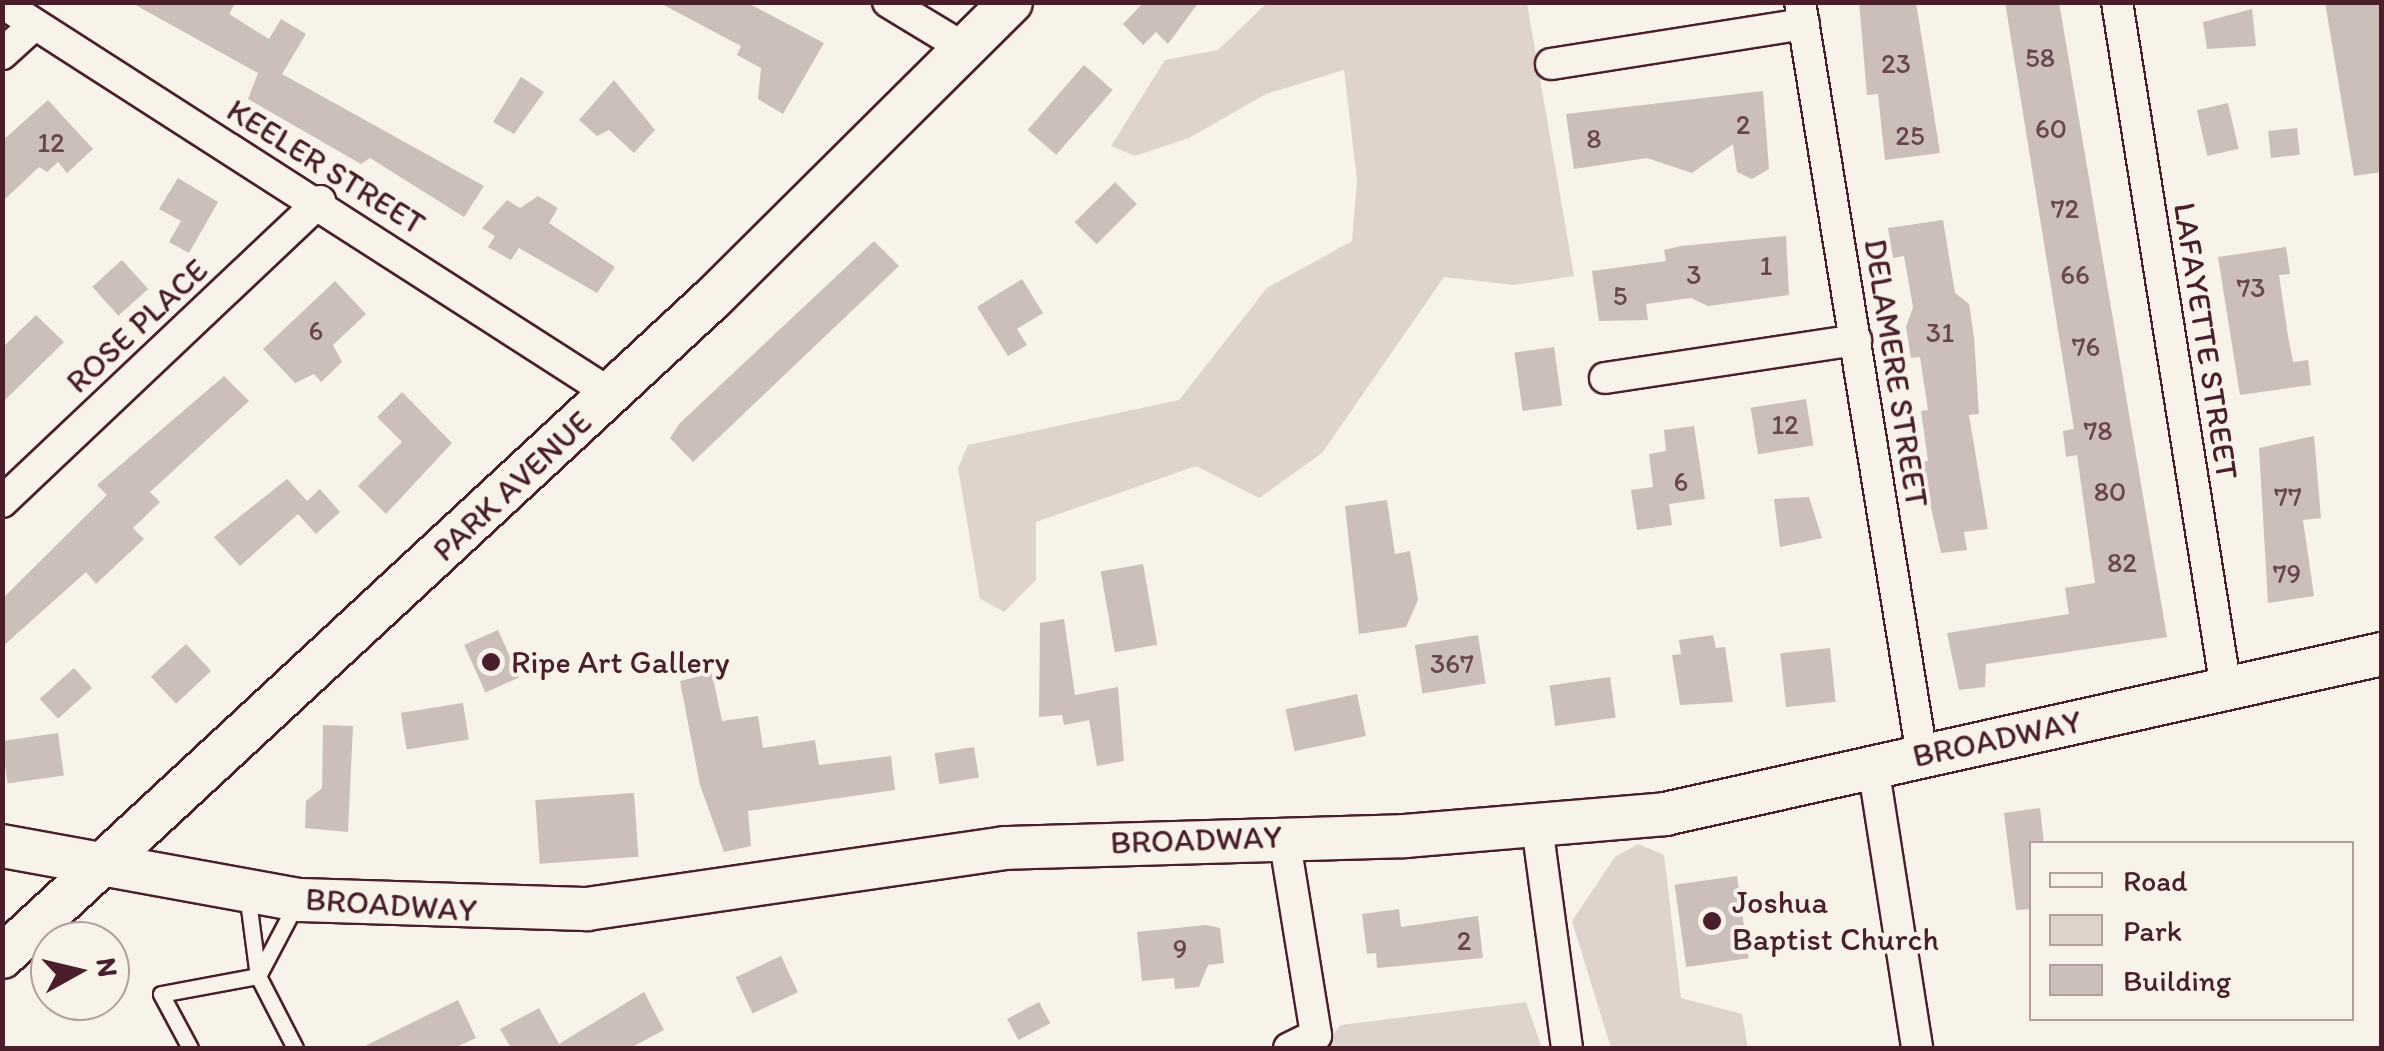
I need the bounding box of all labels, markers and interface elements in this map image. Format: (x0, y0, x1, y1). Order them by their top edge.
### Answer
house number: 58 (2025, 40, 2055, 74)
house number: 23 (1881, 46, 1911, 80)
street label: KEELER STREET (220, 91, 432, 243)
house number: 2 (1736, 107, 1750, 141)
house number: 60 (2035, 111, 2067, 145)
house number: 25 (1895, 118, 1925, 152)
house number: 8 (1586, 121, 1602, 155)
house number: 12 (37, 125, 65, 159)
house number: 72 (2051, 191, 2079, 225)
street label: LAFAYETTE STREET (2165, 200, 2247, 482)
street label: DELAMERE STREET (1856, 236, 1936, 510)
house number: 1 (1760, 248, 1772, 282)
street label: ROSE PLACE (58, 251, 216, 401)
house number: 3 (1686, 257, 1702, 291)
house number: 66 (2060, 257, 2090, 291)
house number: 73 (2236, 270, 2266, 304)
house number: 5 (1613, 278, 1627, 312)
house number: 6 (309, 313, 323, 347)
house number: 31 (1926, 315, 1954, 349)
house number: 76 (2072, 329, 2100, 363)
street label: PARK AVENUE (425, 403, 599, 569)
house number: 12 (1771, 407, 1799, 441)
house number: 78 (2083, 413, 2113, 447)
house number: 6 (1674, 464, 1688, 498)
house number: 80 (2094, 474, 2126, 508)
house number: 77 (2274, 479, 2302, 513)
house number: 82 (2107, 545, 2137, 579)
house number: 79 (2273, 556, 2301, 590)
place label: Ripe Art Gallery (511, 643, 730, 681)
house number: 367 (1430, 646, 1474, 680)
marker: Ripe Art Gallery (480, 651, 502, 673)
street label: BROADWAY (1909, 702, 2085, 776)
street label: BROADWAY (1110, 818, 1282, 862)
legend (2029, 841, 2354, 1021)
text: Road (2123, 862, 2188, 899)
street label: BROADWAY (304, 880, 478, 930)
place label: Joshua Baptist Church (1732, 884, 1940, 959)
marker: Joshua Baptist Church (1701, 910, 1723, 932)
text: Park (2123, 912, 2182, 949)
north arrow (30, 921, 130, 1021)
house number: 2 (1457, 923, 1471, 957)
house number: 9 (1173, 931, 1187, 965)
text: N (90, 955, 126, 979)
text: Building (2123, 962, 2231, 999)

